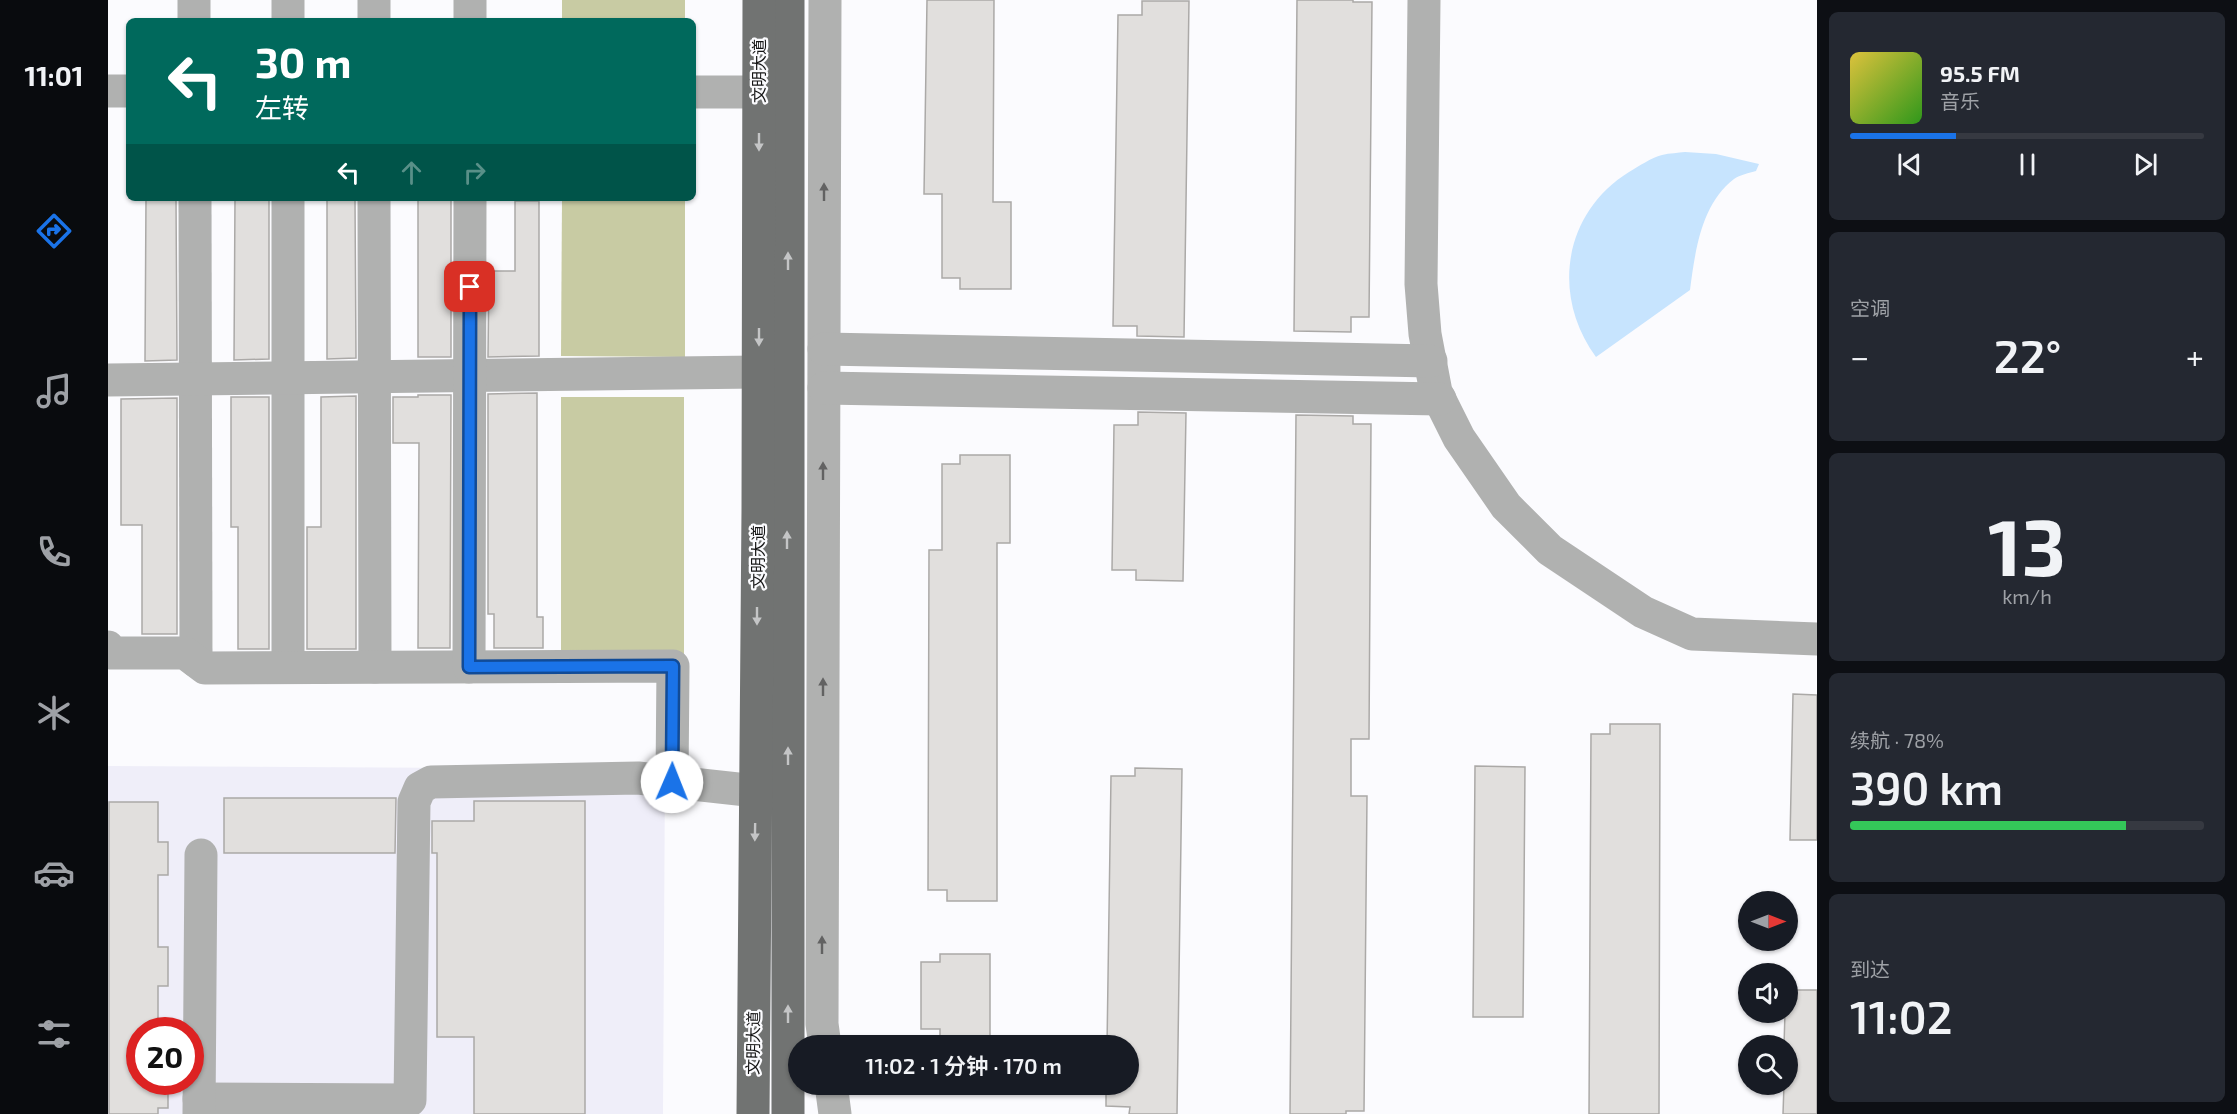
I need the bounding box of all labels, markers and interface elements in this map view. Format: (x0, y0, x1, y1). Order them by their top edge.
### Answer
text: 30 m (255, 36, 351, 86)
street label: 文明大道 (749, 39, 768, 103)
icon: left (156, 42, 234, 120)
text: 11:01 (25, 59, 83, 91)
text: 95.5 FM (1940, 60, 2020, 86)
text: 音乐 (1940, 89, 1980, 113)
text: 左转 (255, 91, 309, 123)
one-way arrow (754, 133, 764, 152)
icon: previous (1893, 148, 1926, 181)
icon: pause (2011, 148, 2044, 181)
icon: next (2129, 148, 2162, 181)
icon: left (332, 156, 365, 189)
icon: ahead (395, 156, 428, 189)
icon: right (458, 156, 491, 189)
one-way arrow (819, 183, 829, 202)
icon: directions (33, 210, 75, 252)
one-way arrow (783, 251, 793, 270)
pin (444, 261, 495, 312)
icon: arrive (453, 270, 486, 303)
text: 空调 (1850, 296, 1890, 320)
one-way arrow (754, 328, 763, 347)
text: 22° (1994, 328, 2061, 382)
text: − (1850, 336, 1869, 376)
text: + (2186, 336, 2204, 376)
icon: music (33, 370, 75, 412)
one-way arrow (818, 462, 828, 481)
text: 13 (1988, 498, 2066, 592)
street label: 文明大道 (748, 525, 767, 589)
one-way arrow (782, 530, 792, 549)
icon: phone (33, 531, 75, 573)
text: km/h (2002, 584, 2052, 608)
one-way arrow (752, 607, 762, 626)
one-way arrow (818, 678, 828, 697)
icon: climate (33, 692, 75, 734)
text: 续航 · 78% (1850, 728, 1944, 752)
one-way arrow (783, 746, 793, 765)
position arrow (640, 750, 704, 814)
text: 390 km (1850, 760, 2003, 814)
one-way arrow (750, 823, 760, 842)
icon: car (33, 852, 75, 894)
north arrow (1738, 891, 1798, 951)
map controls (1738, 891, 1798, 1095)
one-way arrow (817, 936, 827, 955)
text: 到达 (1850, 957, 1890, 981)
button: sound (1738, 963, 1798, 1023)
text: 11:02 (1850, 989, 1952, 1043)
one-way arrow (783, 1004, 793, 1023)
street label: 文明大道 (742, 1011, 763, 1075)
icon: filters (33, 1013, 75, 1055)
speed limit sign: 20 (126, 1017, 204, 1095)
button: search (1738, 1035, 1798, 1095)
text: 11:02 · 1 分钟 · 170 m (865, 1052, 1062, 1078)

